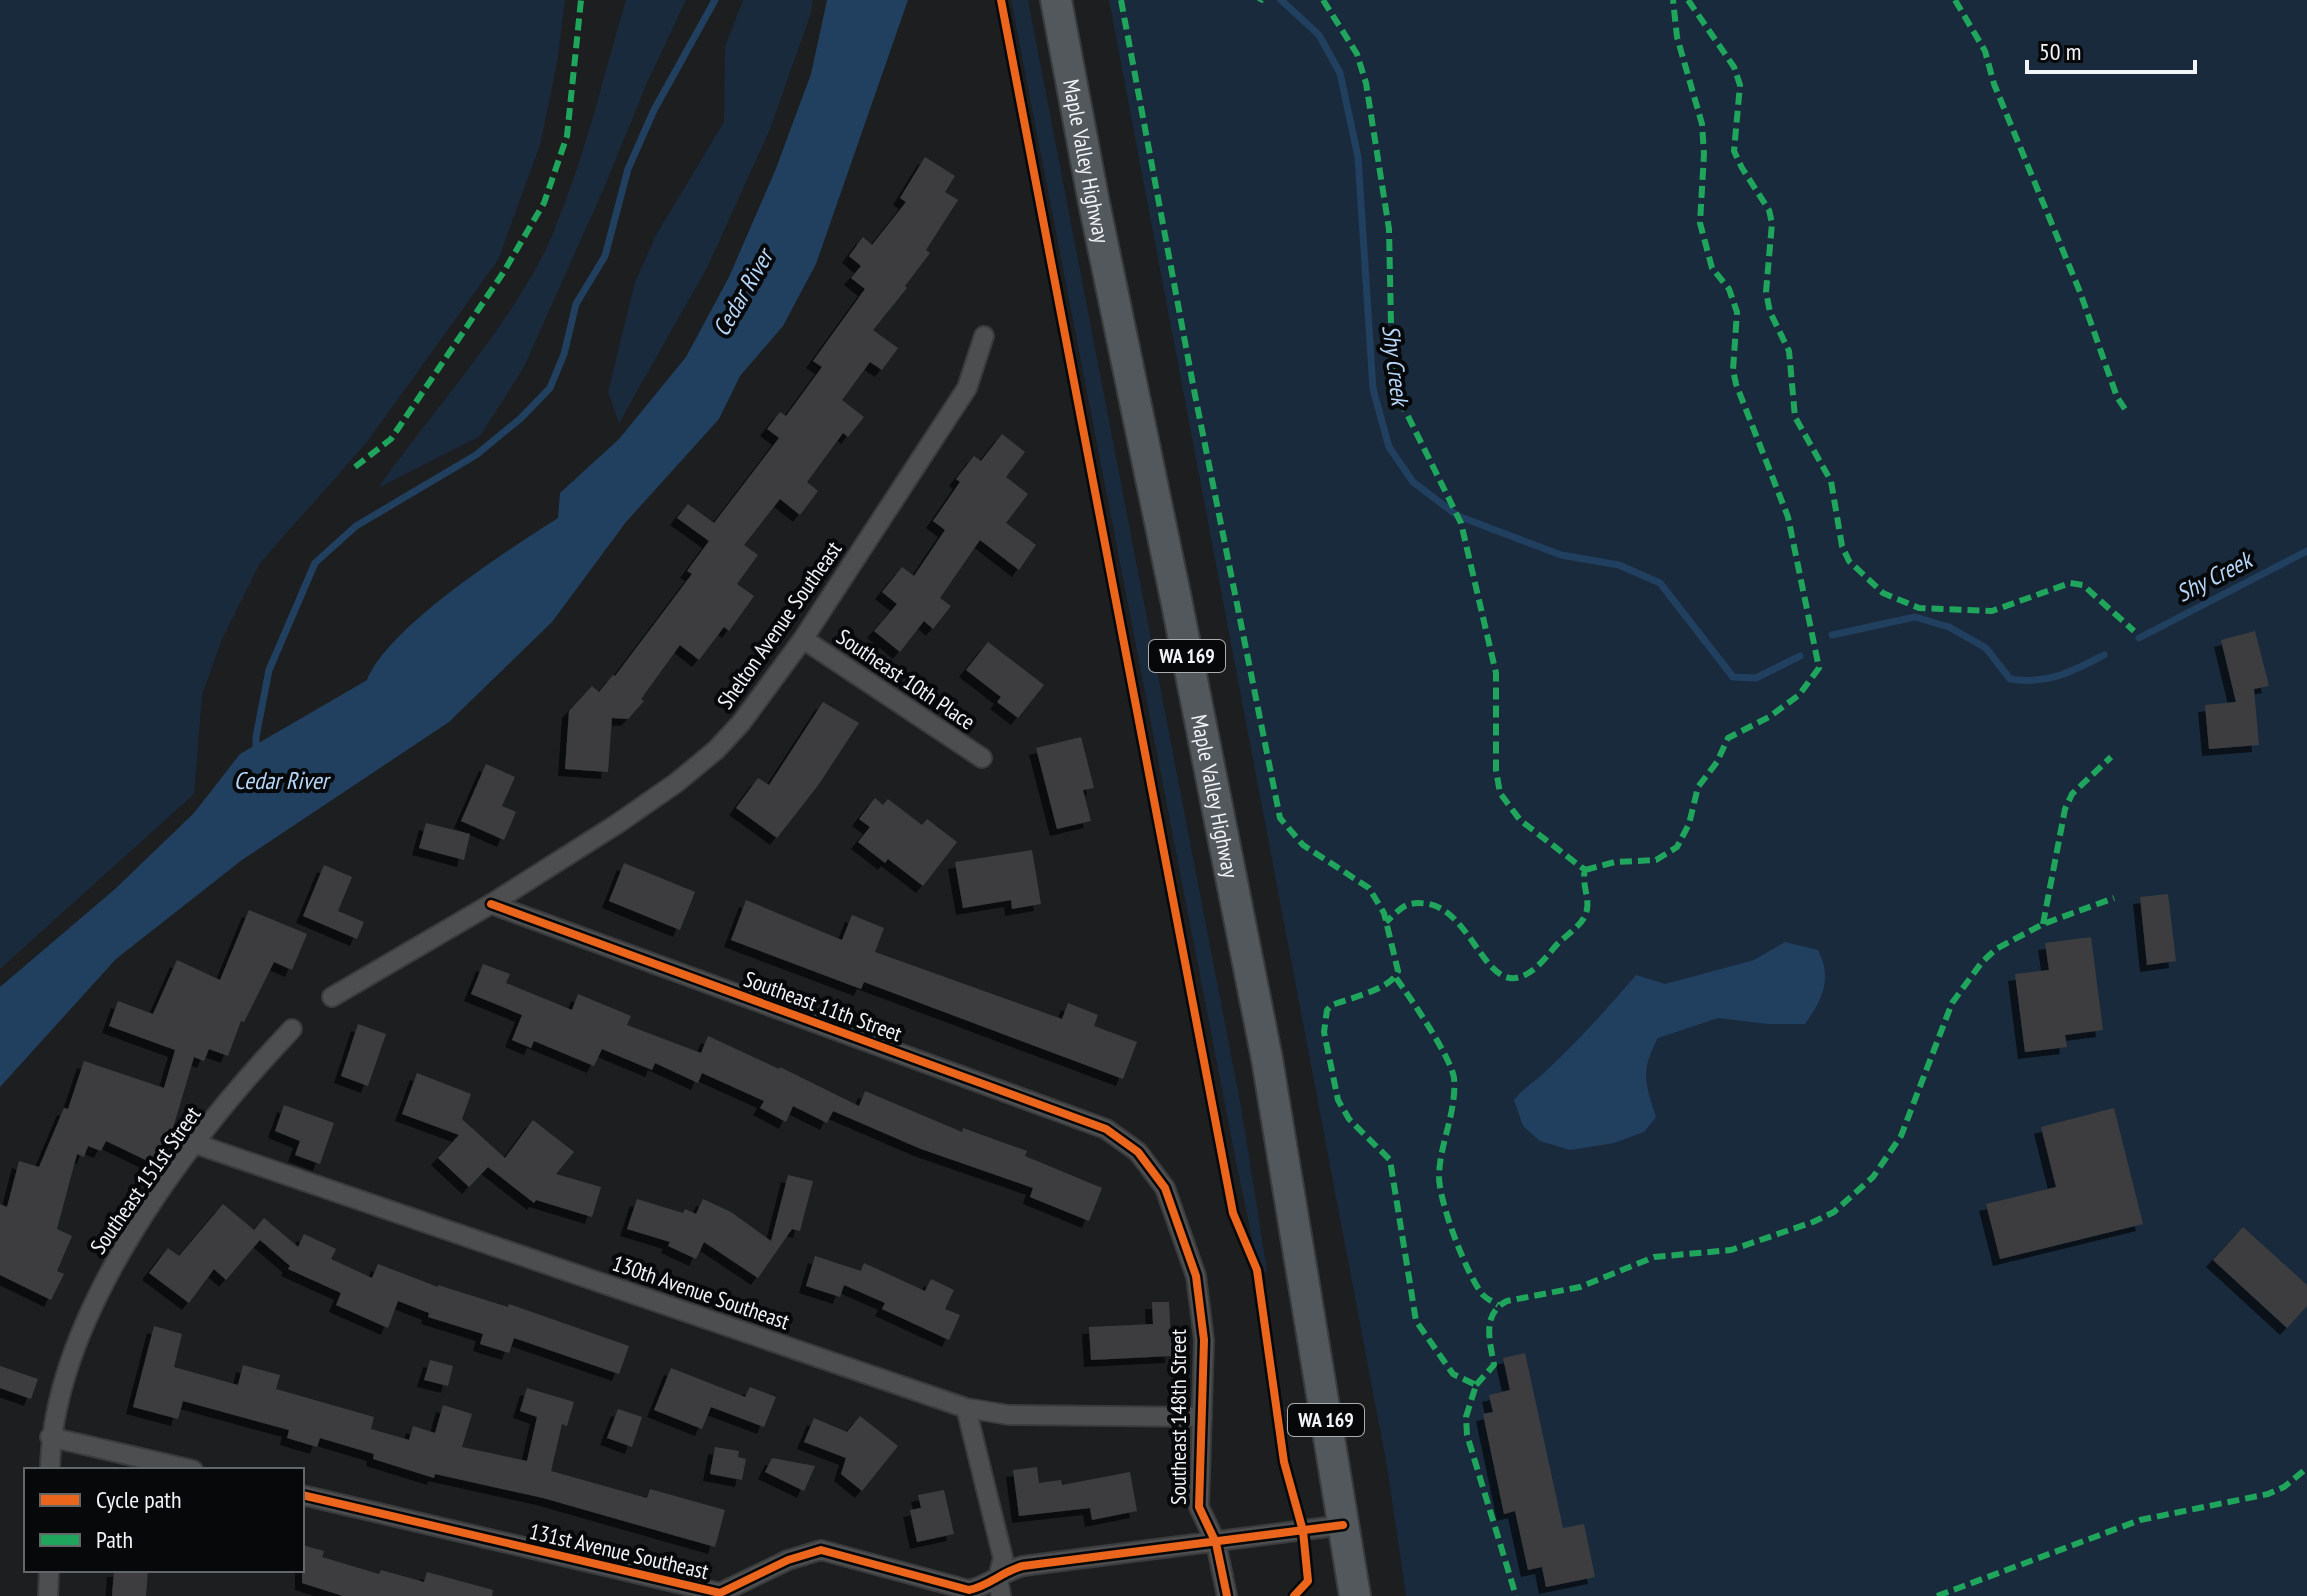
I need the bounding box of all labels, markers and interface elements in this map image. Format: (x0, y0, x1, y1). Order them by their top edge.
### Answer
scale bar (2027, 24, 2195, 74)
text: 50 m (2039, 36, 2081, 67)
street label: Maple Valley Highway (1057, 77, 1116, 246)
water label: Cedar River (706, 241, 781, 341)
water label: Shy Creek (1375, 323, 1416, 409)
street label: Shelton Avenue Southeast (711, 536, 847, 714)
water label: Shy Creek (2171, 543, 2259, 609)
street label: Southeast 10th Place (832, 622, 980, 736)
road number: WA 169 (1149, 640, 1225, 672)
street label: Maple Valley Highway (1185, 712, 1245, 881)
water label: Cedar River (234, 765, 332, 796)
street label: Southeast 11th Street (740, 964, 906, 1048)
street label: Southeast 151st Street (84, 1101, 206, 1259)
street label: 130th Avenue Southeast (609, 1249, 793, 1335)
street label: Southeast 148th Street (1164, 1329, 1192, 1505)
road number: WA 169 (1288, 1404, 1364, 1436)
legend (24, 1468, 304, 1572)
text: Cycle path (96, 1484, 182, 1515)
street label: 131st Avenue Southeast (527, 1517, 711, 1585)
text: Path (96, 1524, 133, 1555)

